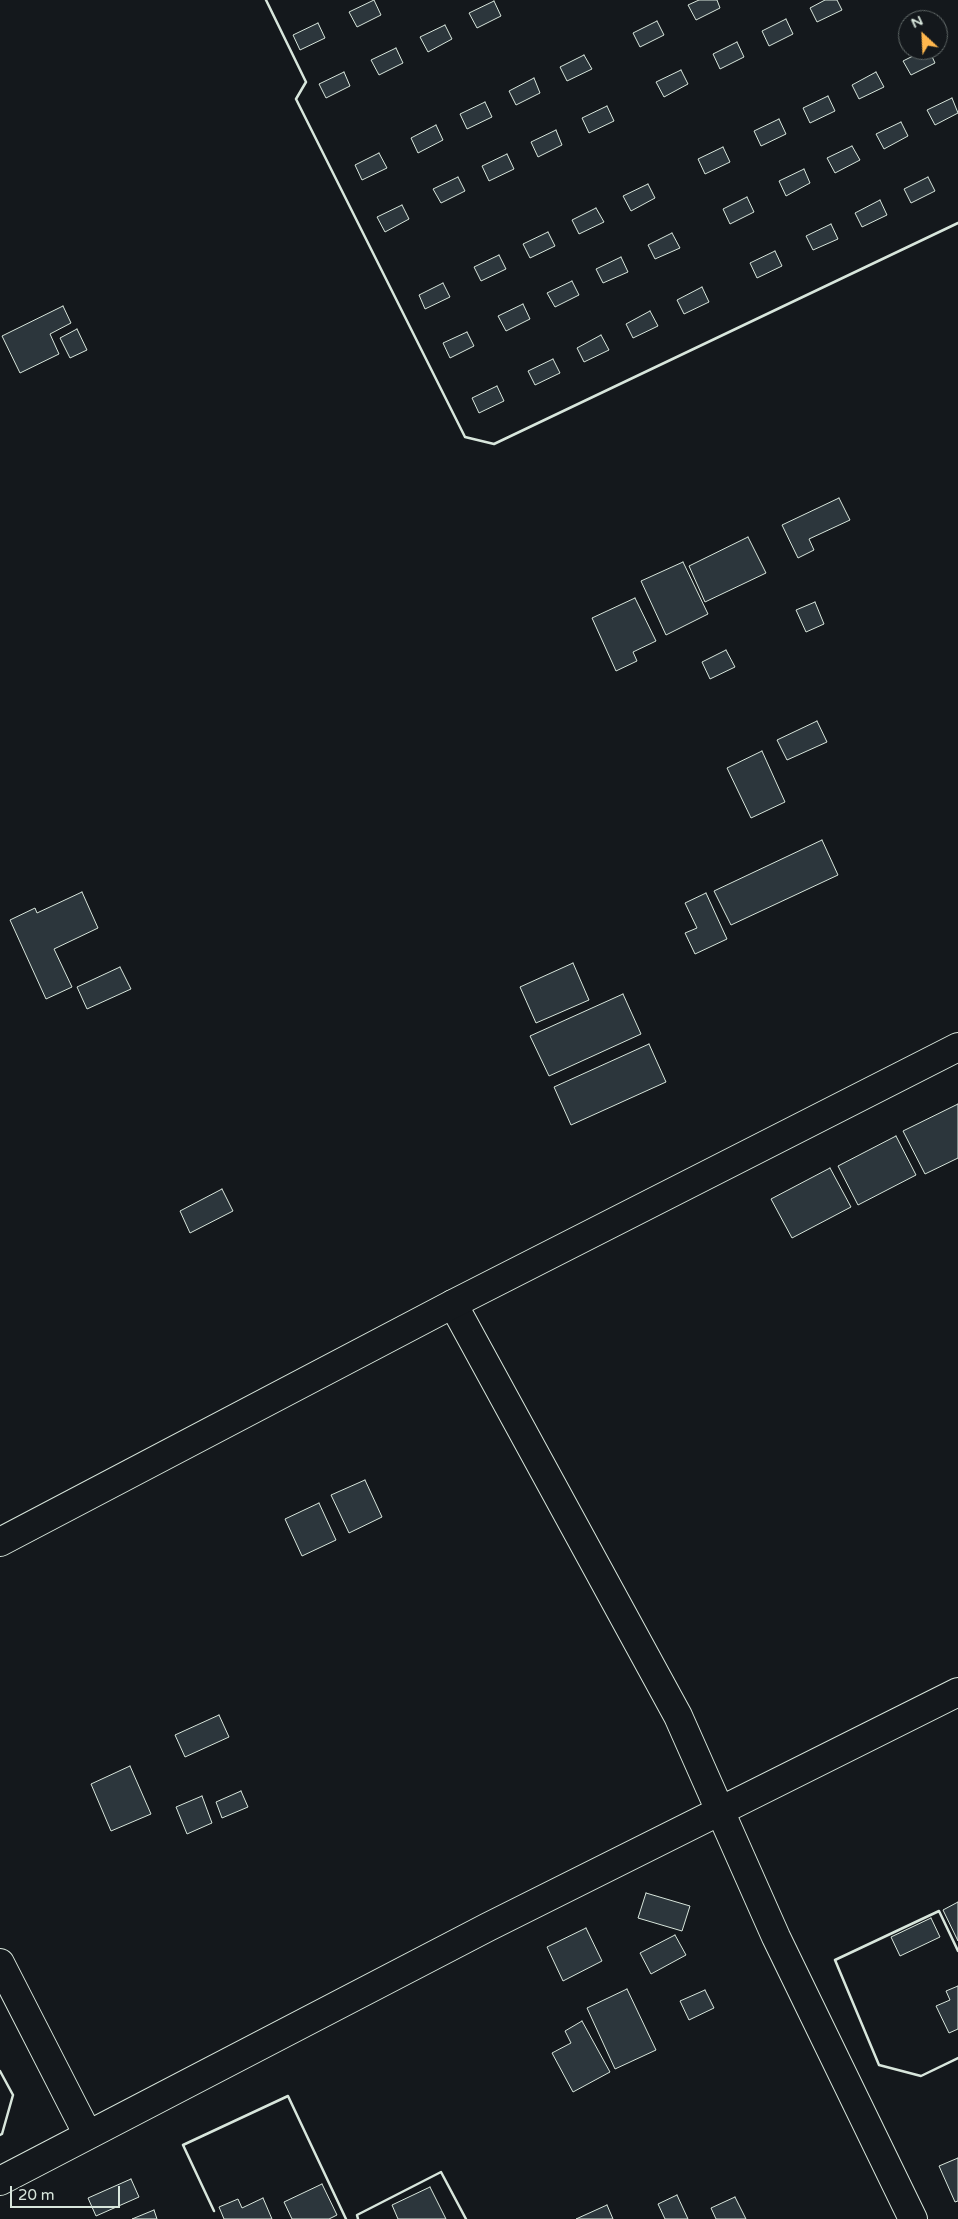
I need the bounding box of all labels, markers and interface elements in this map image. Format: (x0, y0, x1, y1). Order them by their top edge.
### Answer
north arrow (898, 10, 948, 60)
text: N (908, 12, 926, 32)
scale bar (12, 2176, 122, 2208)
text: 20 m (18, 2186, 55, 2204)

